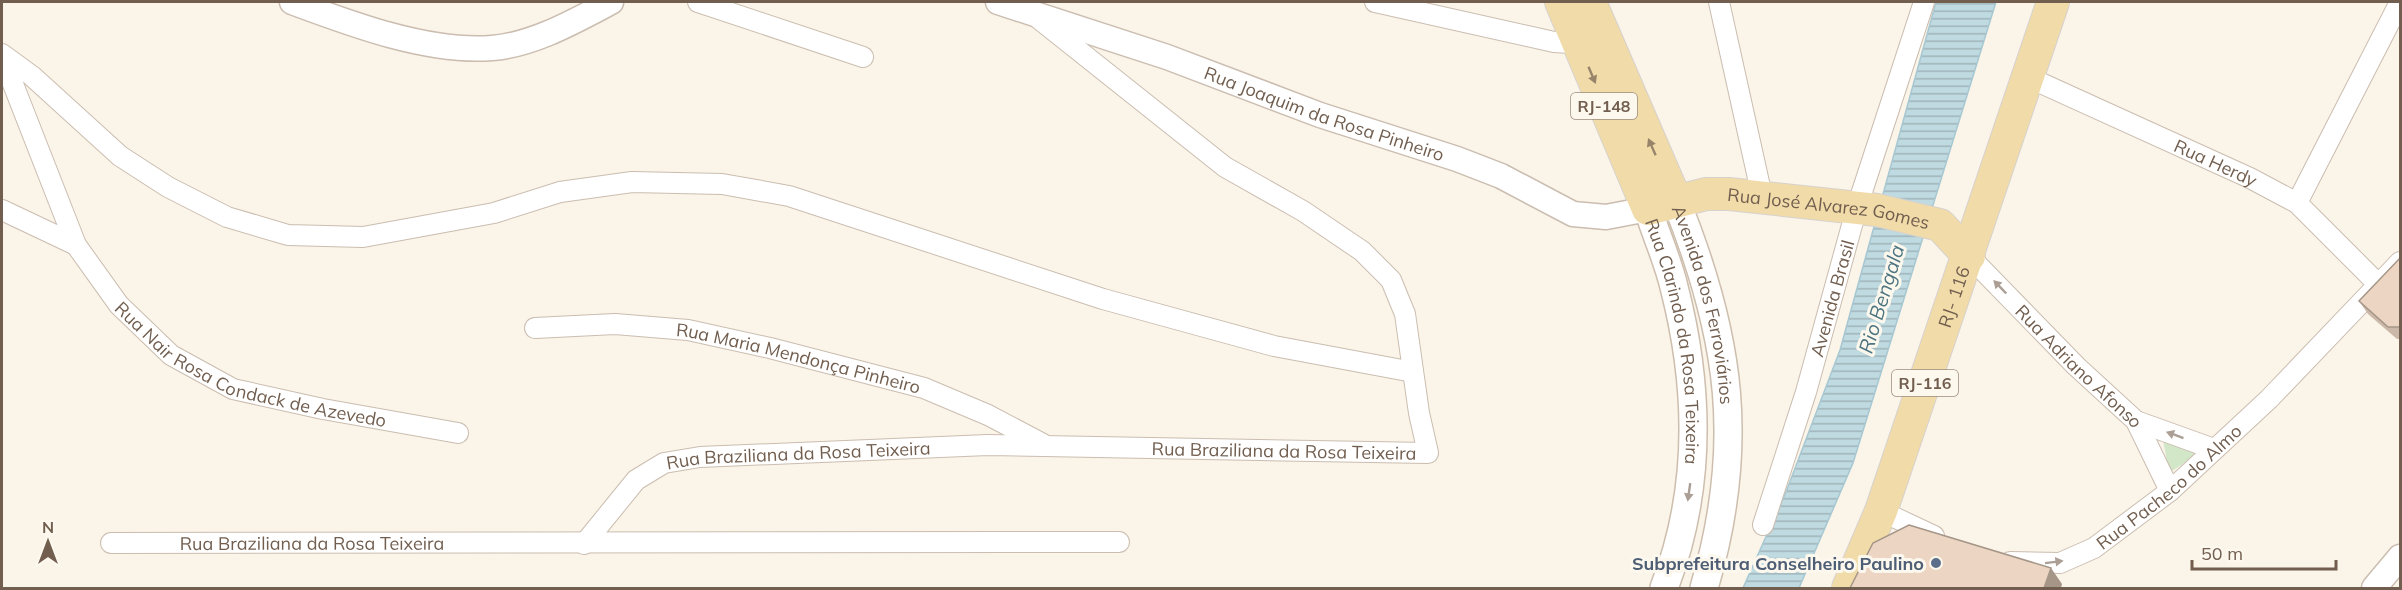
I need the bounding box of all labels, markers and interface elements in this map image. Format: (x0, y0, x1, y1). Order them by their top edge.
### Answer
street label: Rua Joaquim da Rosa Pinheiro (1201, 61, 1447, 166)
one-way arrow (1587, 66, 1597, 84)
road number: RJ-148 (1571, 93, 1637, 119)
street label: Rua Herdy (2171, 134, 2262, 192)
one-way arrow (1647, 138, 1657, 156)
street label: Rua José Alvarez Gomes (1726, 182, 1932, 234)
street label: Avenida dos Ferroviários (1667, 202, 1739, 405)
street label: Rua Clarindo da Rosa Teixeira (1640, 215, 1705, 465)
street label: Avenida Brasil (1805, 237, 1859, 359)
water label: Rio Bengala (1853, 242, 1909, 356)
street label: RJ- 116 (1932, 263, 1974, 330)
one-way arrow (1993, 281, 2007, 295)
street label: Rua Nair Rosa Condack de Azevedo (110, 296, 388, 432)
street label: Rua Adriano Afonso (2011, 299, 2149, 431)
street label: Rua Maria Mendonça Pinheiro (675, 318, 923, 398)
road number: RJ-116 (1892, 370, 1958, 396)
street label: Rua Pacheco do Almo (2091, 419, 2246, 554)
one-way arrow (2166, 430, 2184, 439)
street label: Rua Braziliana da Rosa Teixeira (664, 436, 931, 474)
street label: Rua Braziliana da Rosa Teixeira (1151, 436, 1417, 464)
one-way arrow (1684, 483, 1693, 502)
north arrow (18, 512, 78, 572)
text: N (42, 517, 54, 537)
street label: Rua Braziliana da Rosa Teixeira (180, 531, 444, 554)
scale bar (2192, 533, 2336, 571)
text: 50 m (2201, 542, 2243, 565)
place label: Subprefeitura Conselheiro Paulino (1632, 552, 1924, 575)
marker: Subprefeitura Conselheiro Paulino (1929, 556, 1943, 570)
one-way arrow (2045, 557, 2064, 566)

